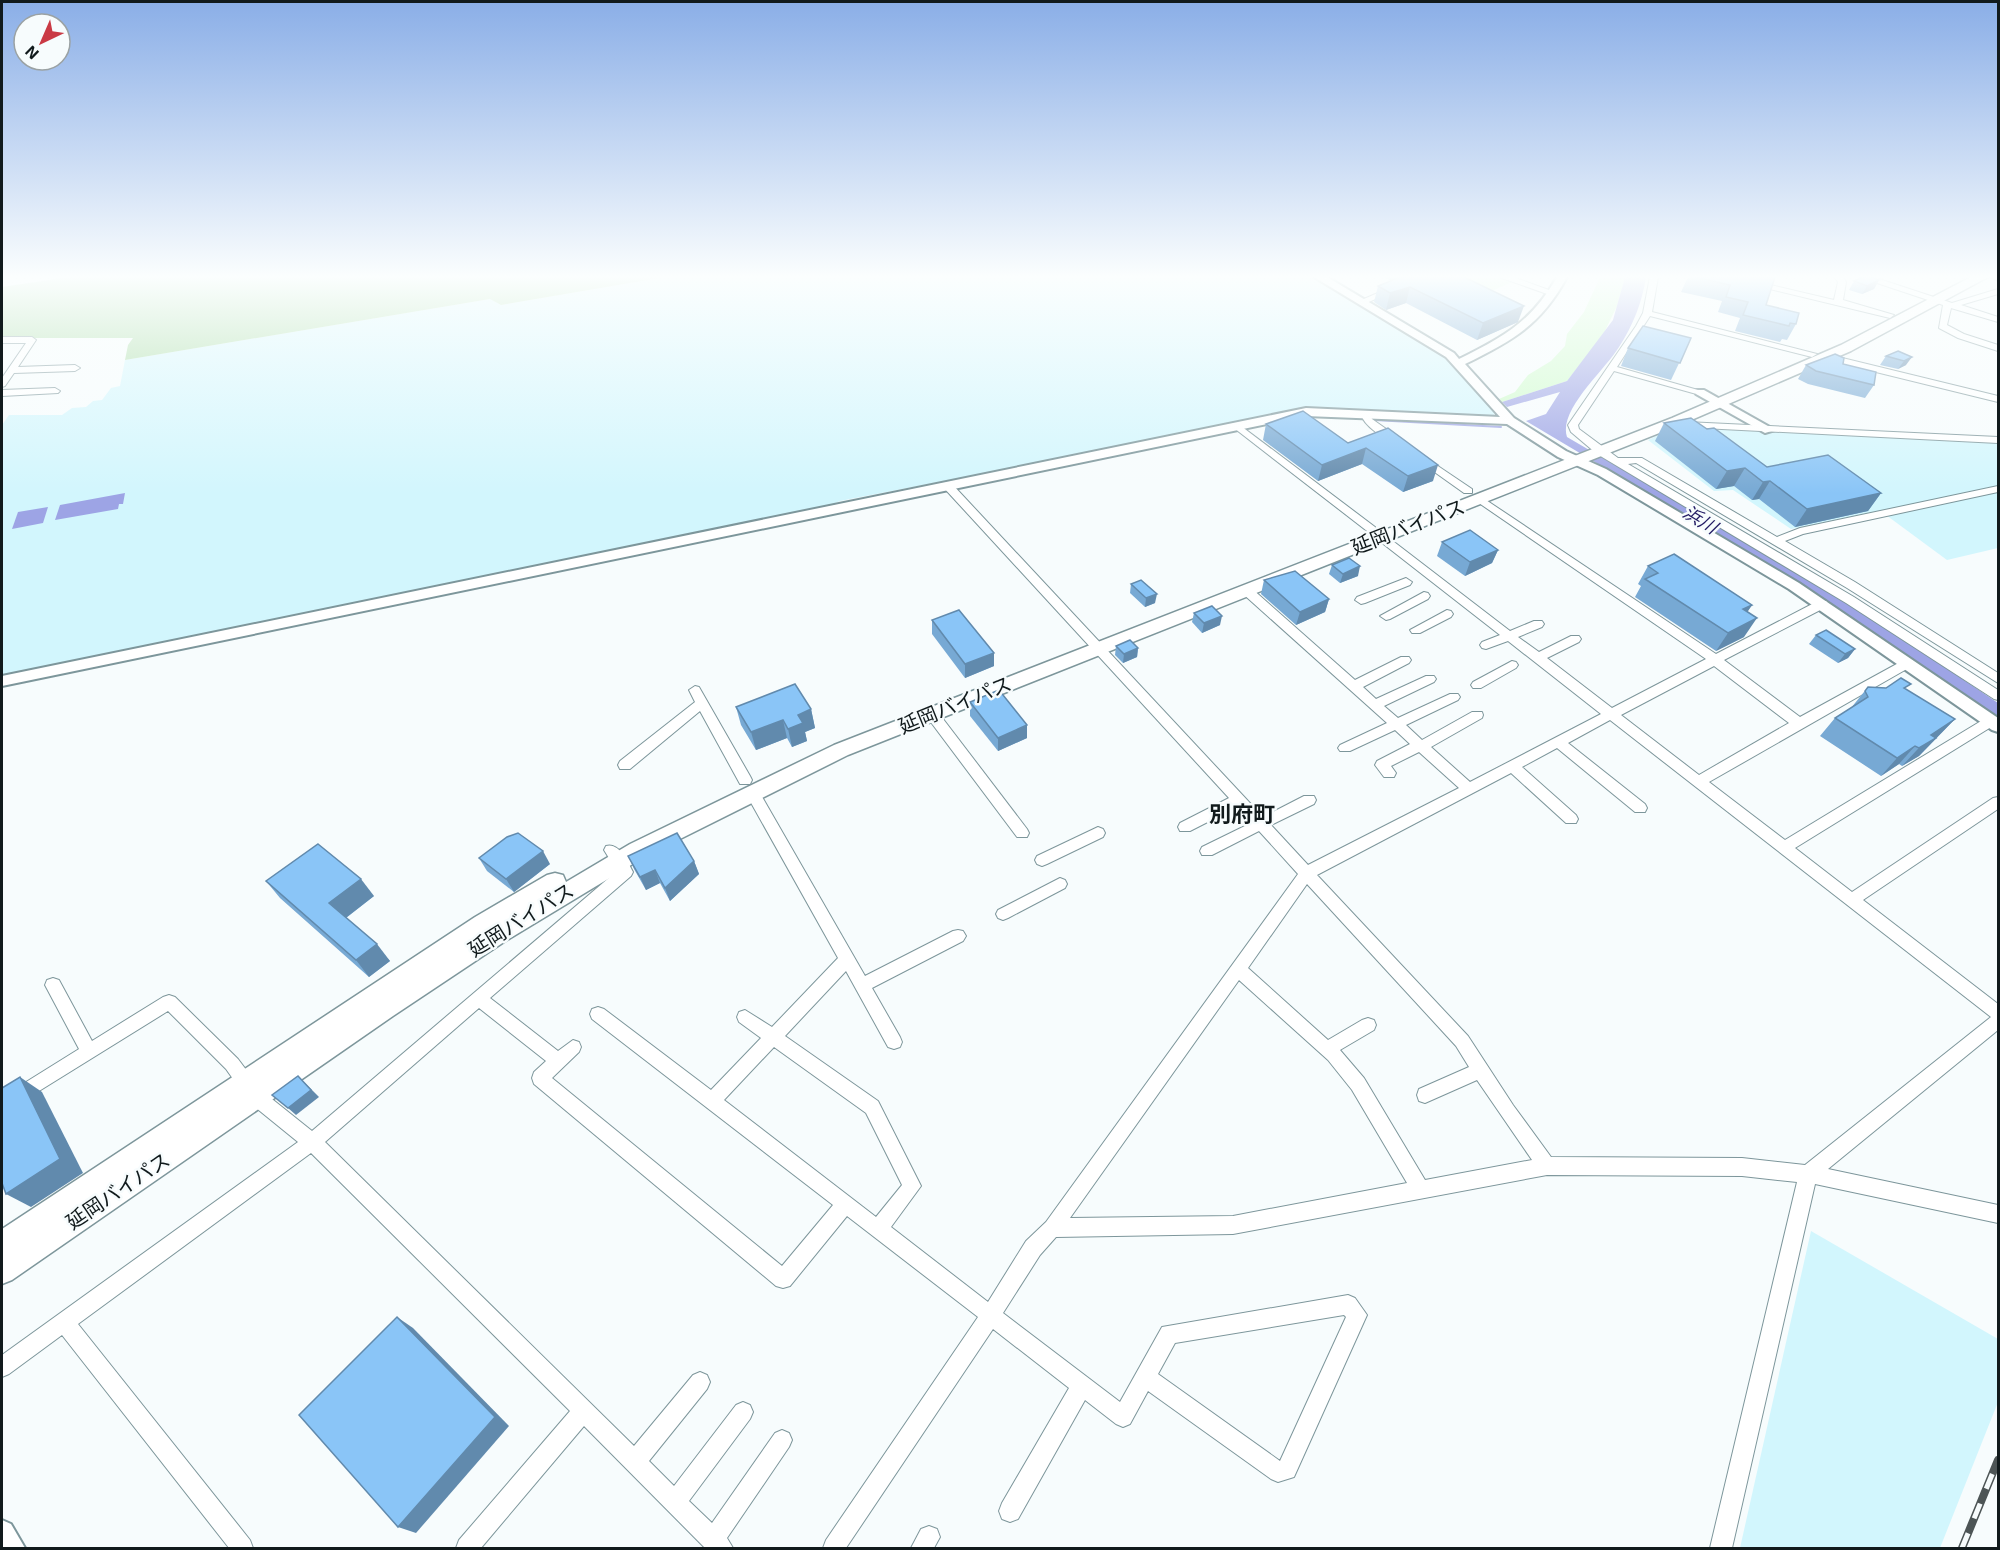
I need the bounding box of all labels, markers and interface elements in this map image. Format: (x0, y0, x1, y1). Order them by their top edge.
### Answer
north arrow (12, 12, 72, 72)
text: N (20, 42, 42, 64)
street label: 延岡バイパス (1348, 493, 1468, 559)
water label: 浜川 (1679, 500, 1723, 539)
street label: 延岡バイパス (895, 671, 1015, 738)
district label: 別府町 (1209, 800, 1275, 826)
street label: 延岡バイパス (463, 877, 578, 961)
street label: 延岡バイパス (61, 1147, 174, 1234)

